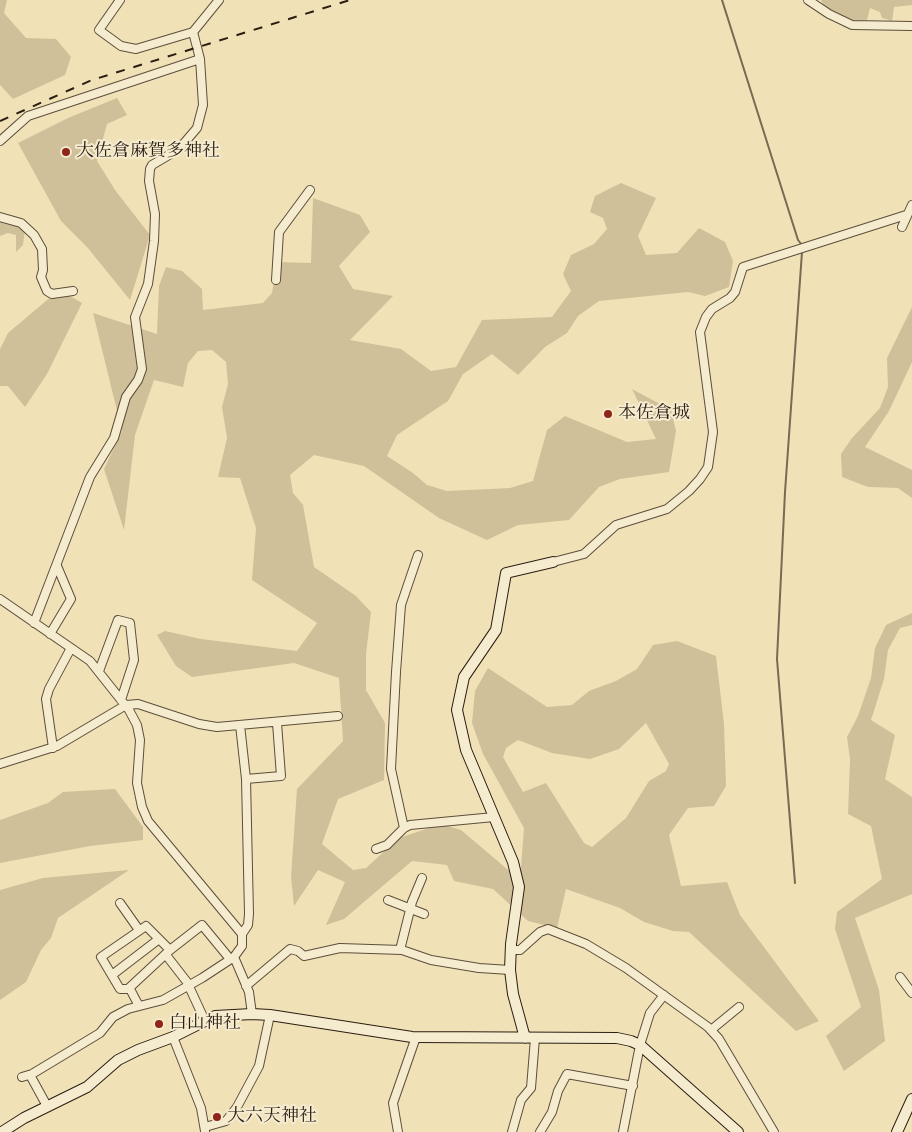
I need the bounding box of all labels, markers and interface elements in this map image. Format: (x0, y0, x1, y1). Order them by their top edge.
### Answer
place label: 大佐倉麻賀多神社 (76, 141, 220, 163)
marker: 大佐倉麻賀多神社 (60, 146, 72, 158)
place label: 本佐倉城 (618, 403, 690, 425)
marker: 本佐倉城 (602, 408, 614, 420)
place label: 白山神社 (169, 1013, 241, 1035)
marker: 白山神社 (153, 1018, 165, 1030)
place label: 大六天神社 (227, 1106, 317, 1128)
marker: 大六天神社 (211, 1111, 223, 1123)

